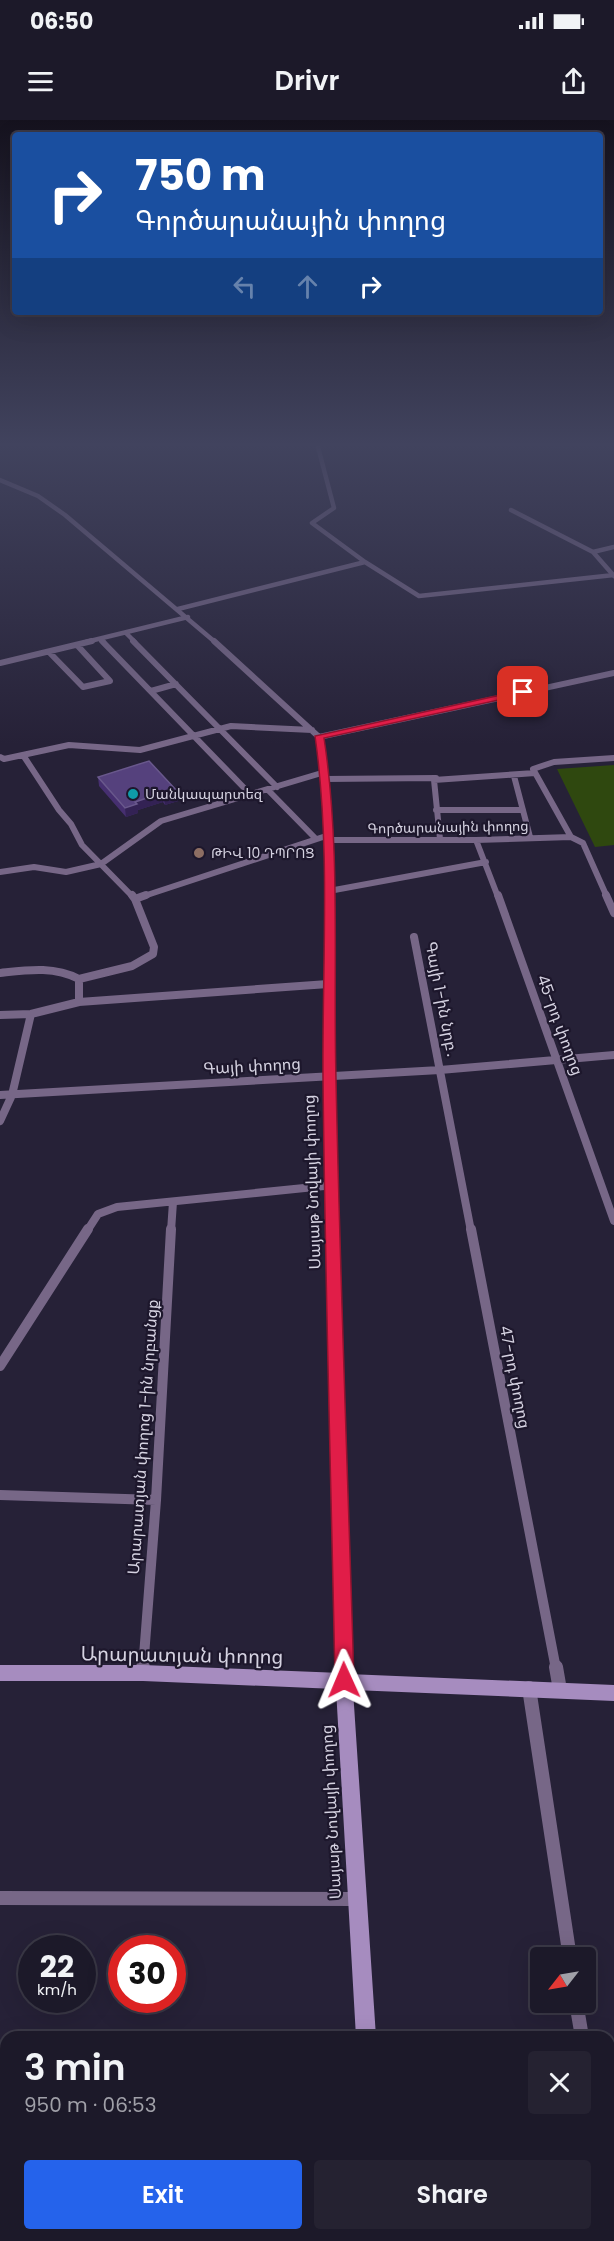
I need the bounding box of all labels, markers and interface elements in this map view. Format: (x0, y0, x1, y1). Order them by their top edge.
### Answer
text: 06:50 (30, 6, 93, 37)
text: Drivr (275, 62, 339, 99)
icon: menu (24, 65, 57, 98)
icon: share (557, 65, 590, 98)
text: 750 m (135, 146, 266, 205)
icon: right (36, 156, 114, 234)
text: Գործարանային փողոց (135, 202, 446, 239)
icon: left (228, 270, 261, 303)
icon: ahead (291, 270, 324, 303)
icon: right (354, 270, 387, 303)
pin (497, 666, 548, 717)
icon: arrive (506, 675, 539, 708)
place label: Մանկապարտեզ (145, 784, 263, 804)
marker: Մանկապարտեզ (126, 787, 140, 801)
street label: Գործարանային փողոց (367, 816, 529, 838)
place label: ԹԻՎ 10 ԴՊՐՈՑ (211, 843, 315, 863)
marker: ԹԻՎ 10 ԴՊՐՈՑ (192, 846, 206, 860)
street label: Գայի 1-ին նրբ․ (419, 939, 465, 1061)
street label: 45-րդ փողոց (531, 971, 589, 1079)
street label: Գայի փողոց (203, 1052, 301, 1080)
street label: Սայաթ Նովայի փողոց (297, 1094, 327, 1270)
street label: Արարատյան փողոց 1-ին նրբանցք (122, 1298, 164, 1576)
street label: 47-րդ փողոց (494, 1324, 536, 1430)
street label: Արարատյան փողոց (80, 1639, 284, 1671)
position arrow (312, 1648, 376, 1712)
street label: Սայաթ Նովայի փողոց (315, 1724, 347, 1900)
speed limit sign: 30 (108, 1935, 186, 2013)
text: 22 (40, 1945, 74, 1988)
north arrow (530, 1947, 596, 2013)
map controls (530, 1947, 596, 2013)
text: km/h (37, 1979, 77, 2000)
text: 3 min (24, 2042, 126, 2093)
button: close (528, 2051, 591, 2114)
text: 950 m · 06:53 (24, 2091, 156, 2119)
button: Exit (24, 2160, 302, 2229)
button: Share (314, 2160, 591, 2229)

